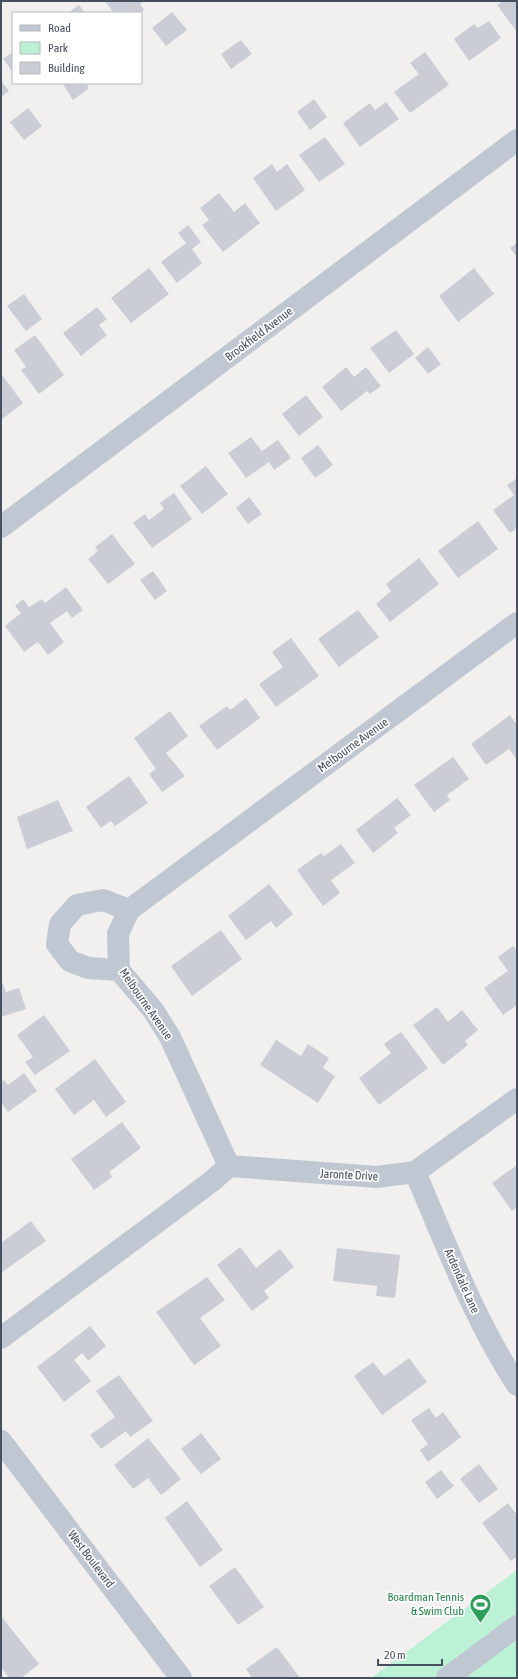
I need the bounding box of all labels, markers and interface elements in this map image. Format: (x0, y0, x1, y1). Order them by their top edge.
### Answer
legend (12, 12, 142, 84)
text: Road (48, 21, 71, 35)
text: Park (48, 41, 69, 55)
text: Building (48, 61, 86, 75)
street label: Brookfield Avenue (222, 304, 296, 364)
street label: Melbourne Avenue (315, 715, 391, 775)
street label: Melbourne Avenue (116, 966, 176, 1042)
street label: Jaronte Drive (320, 1166, 378, 1184)
street label: Ardendale Lane (442, 1246, 482, 1316)
street label: West Boulevard (65, 1528, 117, 1590)
place label: Boardman Tennis & Swim Club (388, 1590, 464, 1618)
sports icon: Boardman Tennis & Swim Club (467, 1591, 493, 1624)
scale bar (378, 1641, 442, 1667)
text: 20 m (384, 1648, 406, 1662)

